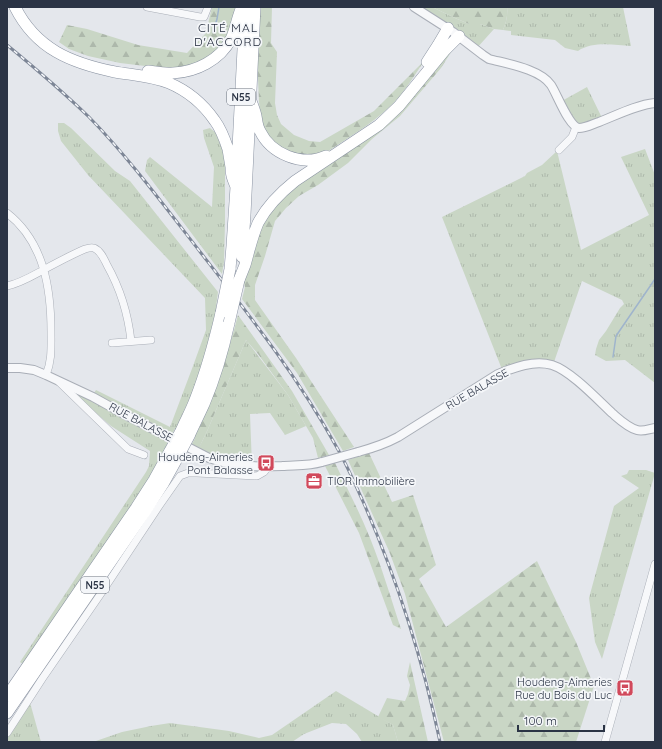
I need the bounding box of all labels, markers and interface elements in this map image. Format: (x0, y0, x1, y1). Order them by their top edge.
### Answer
district label: CITÉ MAL D'ACCORD (194, 20, 262, 49)
road number: N55 (227, 89, 255, 105)
street label: RUE BALASSE (443, 365, 511, 413)
street label: RUE BALASSE (107, 399, 175, 445)
place label: Houdeng-Aimeries Pont Balasse (158, 450, 253, 477)
bus stop icon: Houdeng-Aimeries Pont Balasse (256, 453, 276, 473)
office icon: TIOR Immobilière (304, 471, 324, 491)
place label: TIOR Immobilière (327, 474, 415, 488)
road number: N55 (81, 577, 109, 593)
place label: Houdeng-Aimeries Rue du Bois du Luc (515, 675, 612, 702)
bus stop icon: Houdeng-Aimeries Rue du Bois du Luc (615, 678, 635, 698)
scale bar (518, 707, 604, 733)
text: 100 m (524, 713, 557, 728)

